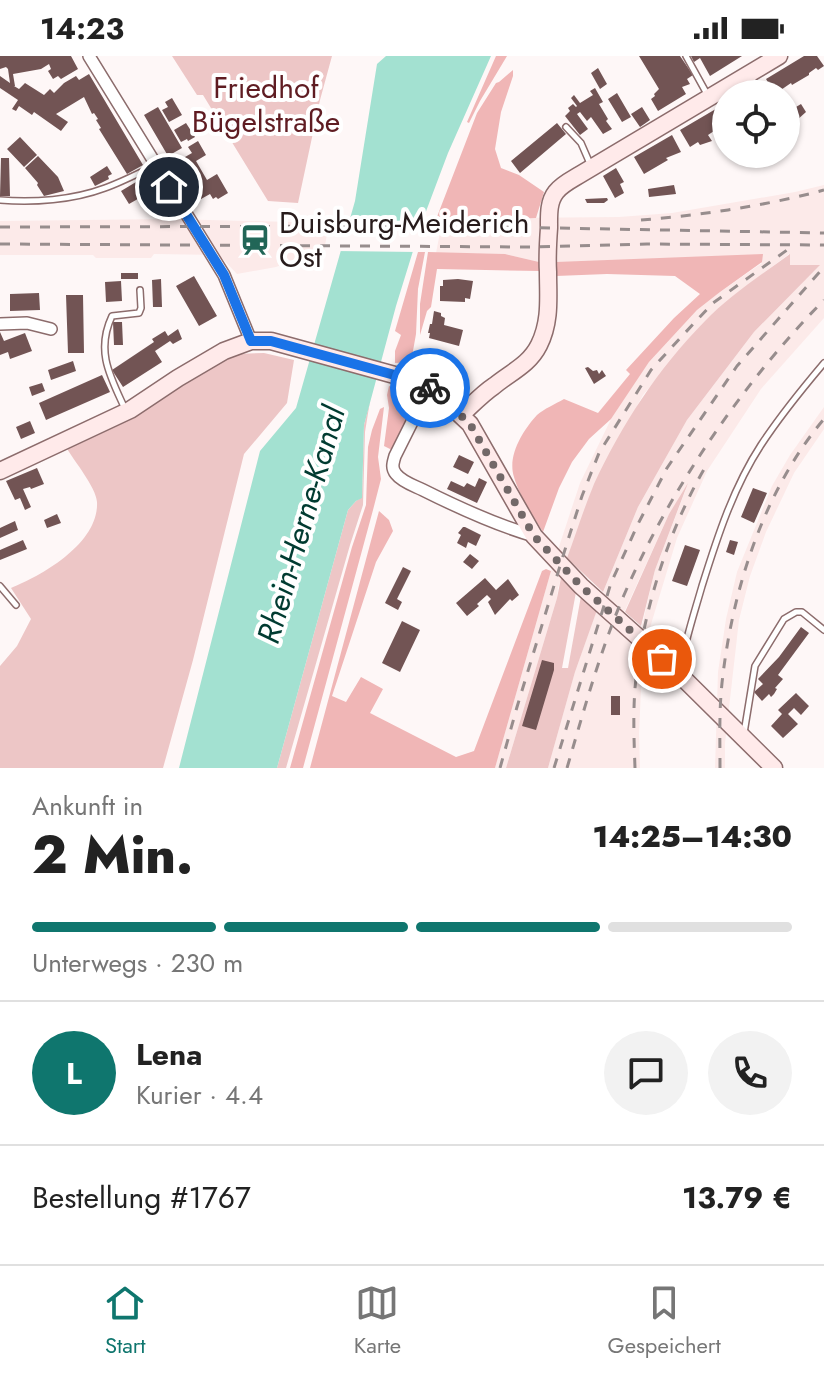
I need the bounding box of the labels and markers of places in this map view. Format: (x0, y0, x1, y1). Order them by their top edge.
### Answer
pin (135, 153, 203, 221)
place label: Duisburg-Meiderich Ost (279, 201, 529, 278)
station icon: Duisburg-Meiderich Ost (238, 223, 272, 257)
pin (628, 625, 696, 693)

